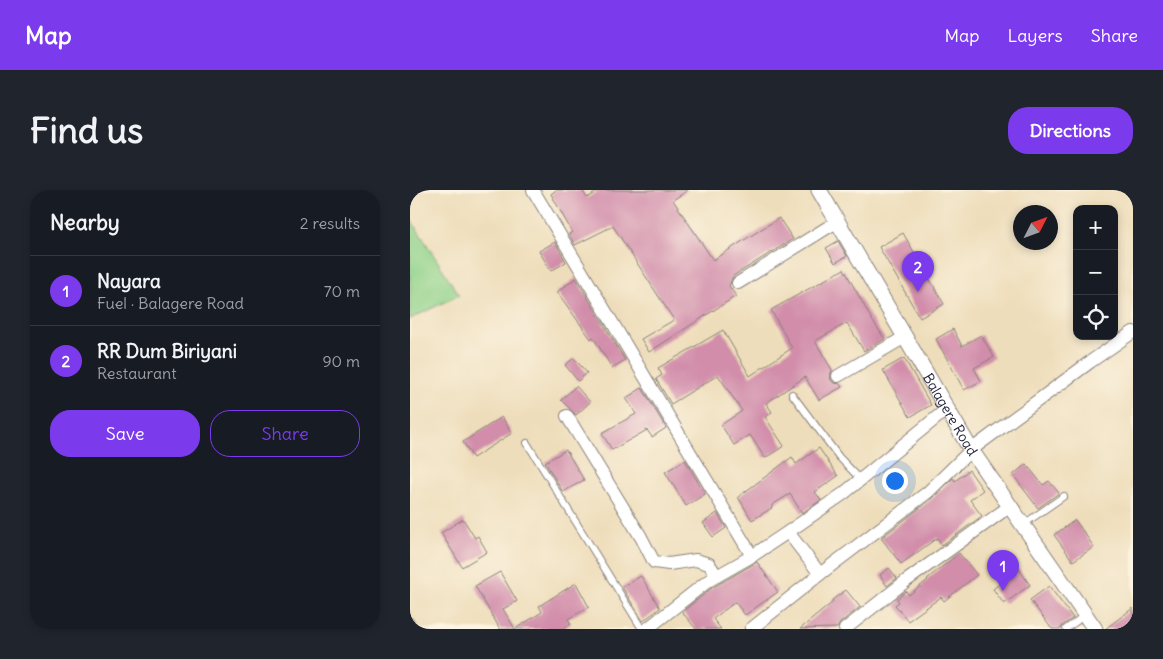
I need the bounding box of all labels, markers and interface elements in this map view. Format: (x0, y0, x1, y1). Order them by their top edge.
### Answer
text: Map (25, 20, 72, 50)
text: Map (944, 24, 979, 47)
text: Layers (1007, 24, 1063, 47)
text: Share (1091, 24, 1138, 47)
button: Directions (1008, 107, 1133, 154)
text: Find us (30, 108, 143, 152)
north arrow (1013, 205, 1058, 250)
map controls (1073, 205, 1118, 340)
button: + (1073, 205, 1118, 250)
text: Nearby (50, 209, 120, 236)
text: 2 results (300, 213, 360, 233)
button: − (1073, 250, 1118, 295)
pin: 2 (902, 251, 934, 292)
text: Nayara (97, 269, 161, 293)
text: 1 (63, 281, 69, 301)
text: 70 m (324, 281, 360, 301)
text: Fuel · Balagere Road (97, 293, 244, 313)
button: locate (1073, 295, 1118, 340)
text: RR Dum Biriyani (97, 339, 237, 363)
text: 2 (62, 351, 70, 371)
text: 90 m (322, 351, 360, 371)
text: Restaurant (97, 363, 177, 383)
street label: Balagere Road (919, 370, 981, 459)
button: Save (50, 410, 200, 457)
button: Share (210, 410, 360, 457)
your location (882, 468, 908, 494)
pin: 1 (987, 550, 1019, 591)

